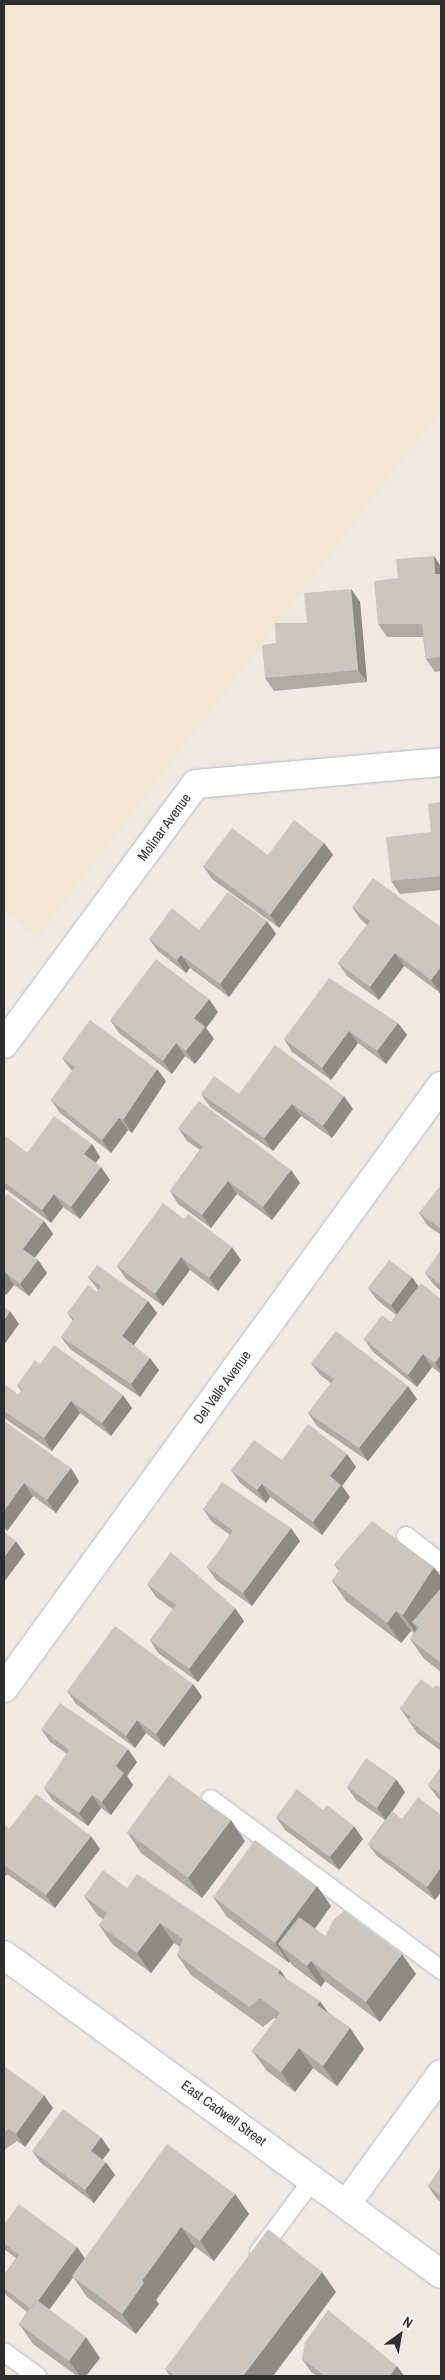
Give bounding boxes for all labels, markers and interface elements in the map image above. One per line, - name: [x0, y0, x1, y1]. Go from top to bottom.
- street label: Molinar Avenue: [134, 790, 194, 864]
- street label: Del Valle Avenue: [190, 1347, 254, 1427]
- street label: East Cadwell Street: [178, 2077, 270, 2149]
- north arrow: [375, 2310, 425, 2360]
- text: N: [400, 2312, 416, 2332]

